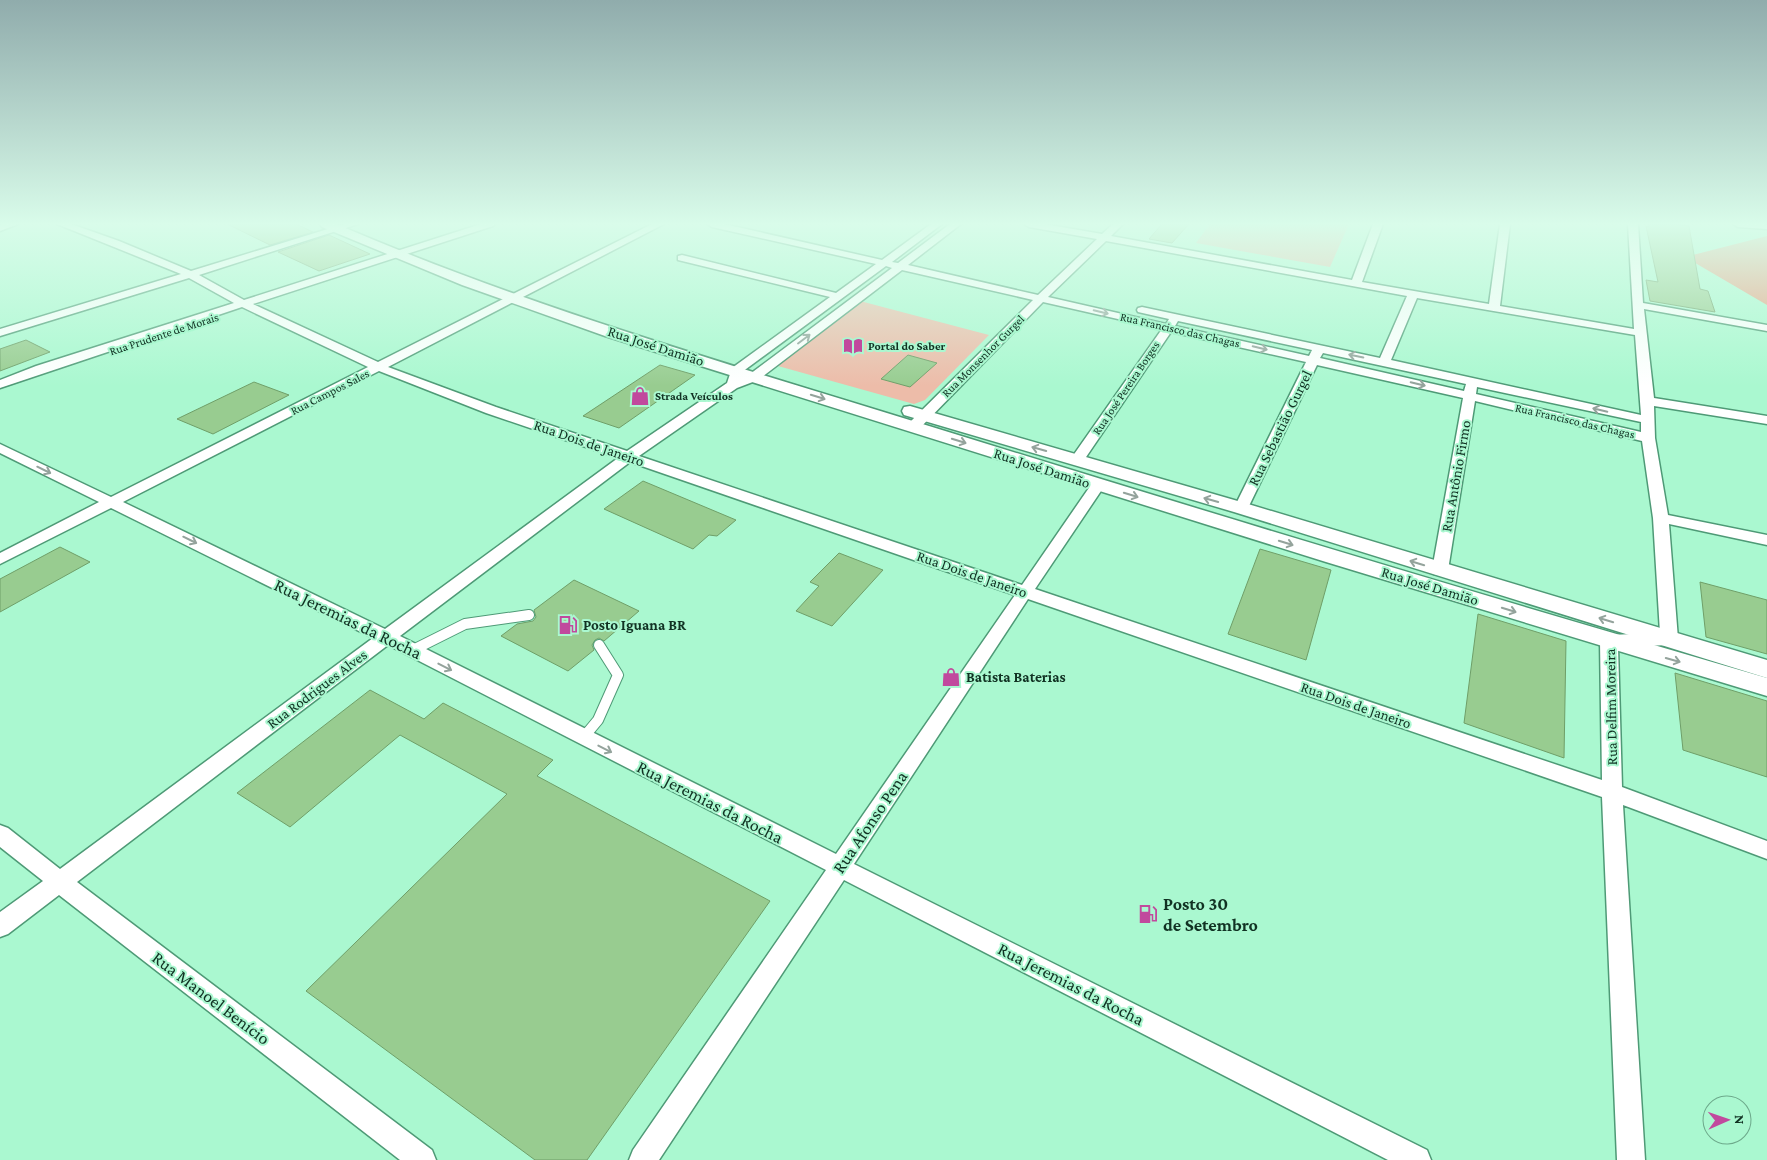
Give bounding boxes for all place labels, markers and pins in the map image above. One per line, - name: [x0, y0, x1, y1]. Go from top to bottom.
- library icon: Portal do Saber: [842, 335, 864, 357]
- place label: Portal do Saber: [868, 339, 945, 353]
- shop icon: Strada Veículos: [629, 385, 651, 407]
- place label: Strada Veículos: [655, 389, 733, 403]
- fuel station icon: Posto Iguana BR: [557, 614, 579, 636]
- place label: Posto Iguana BR: [583, 617, 687, 633]
- shop icon: Batista Baterias: [940, 666, 962, 688]
- place label: Batista Baterias: [966, 669, 1066, 685]
- place label: Posto 30 de Setembro: [1163, 894, 1258, 935]
- fuel station icon: Posto 30 de Setembro: [1137, 903, 1159, 925]

